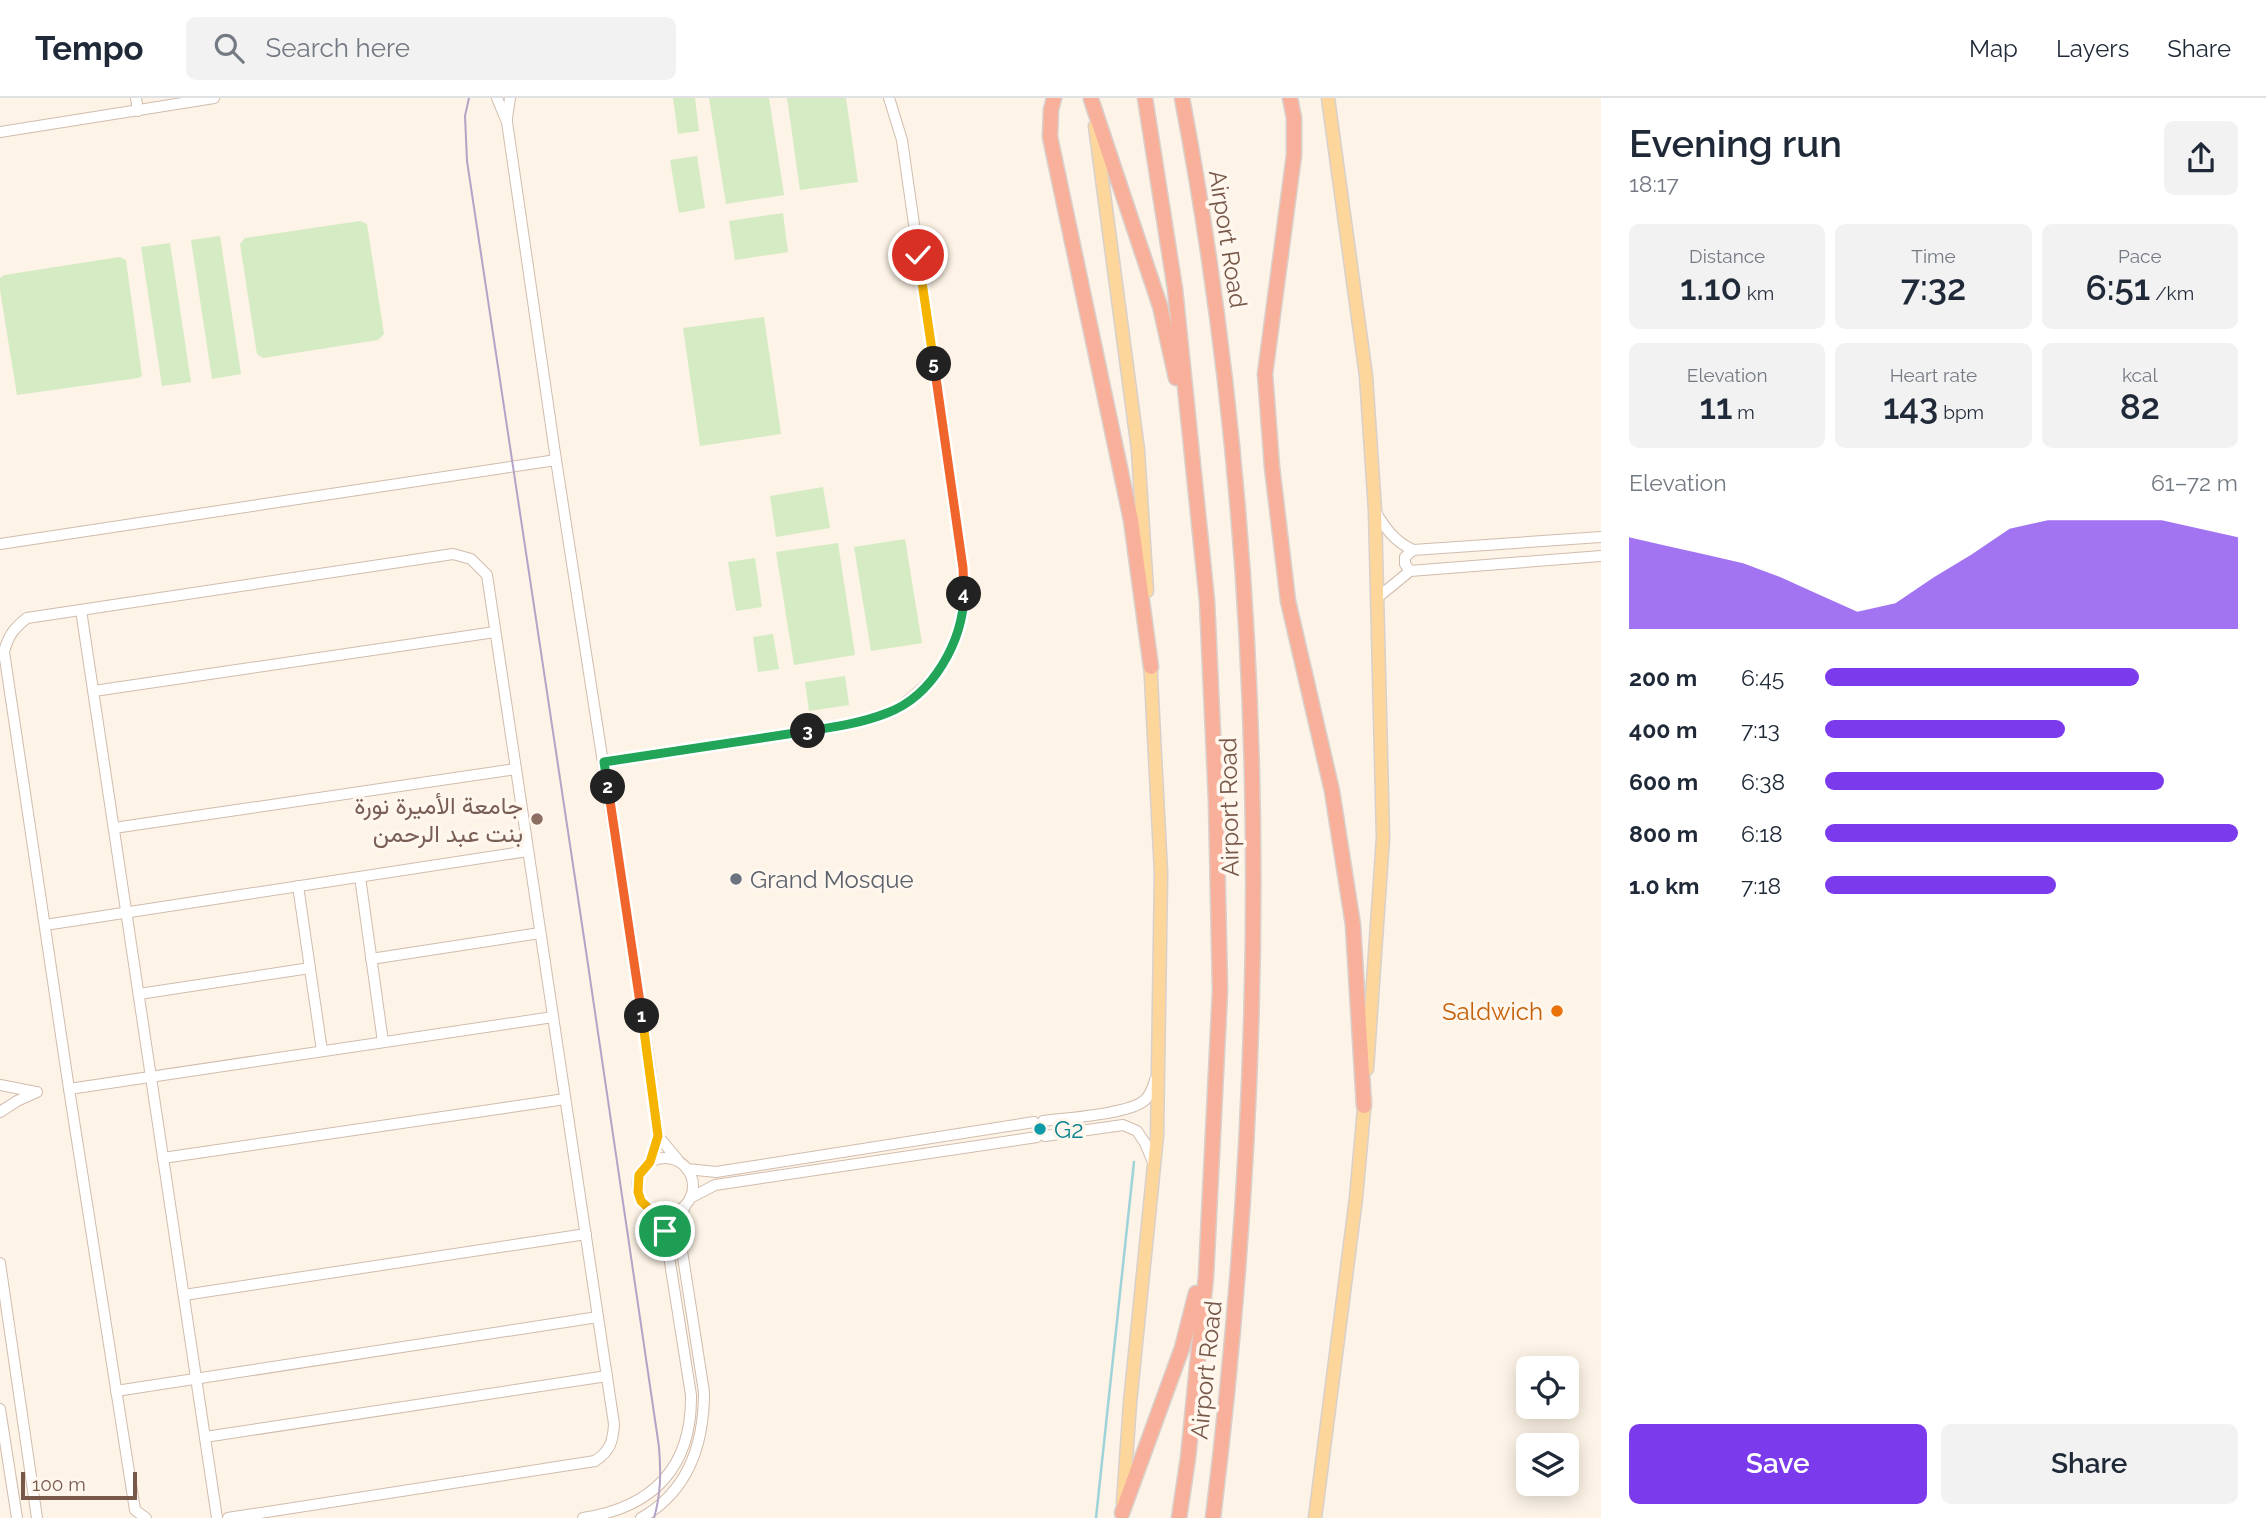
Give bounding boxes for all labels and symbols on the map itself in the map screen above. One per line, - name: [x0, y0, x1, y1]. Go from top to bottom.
- street label: Airport Road: [1203, 168, 1253, 310]
- pin: [888, 225, 948, 285]
- pin: 5: [916, 346, 951, 382]
- pin: 4: [946, 576, 982, 612]
- pin: 3: [790, 714, 826, 748]
- street label: Airport Road: [1213, 737, 1245, 877]
- pin: 2: [590, 770, 626, 804]
- place label: جامعة الأميرة نورة بنت عبد الرحمن: [354, 791, 523, 849]
- marker: جامعة الأميرة نورة بنت عبد الرحمن: [529, 811, 545, 827]
- place label: Grand Mosque: [750, 865, 914, 894]
- marker: Grand Mosque: [728, 871, 744, 887]
- place label: Saldwich: [1442, 997, 1543, 1026]
- pin: 1: [624, 998, 660, 1034]
- marker: Saldwich: [1549, 1003, 1565, 1019]
- place label: G2: [1054, 1115, 1084, 1144]
- marker: G2: [1032, 1121, 1048, 1137]
- pin: [635, 1201, 695, 1261]
- street label: Airport Road: [1184, 1299, 1228, 1441]
- scale bar: [21, 1469, 136, 1501]

